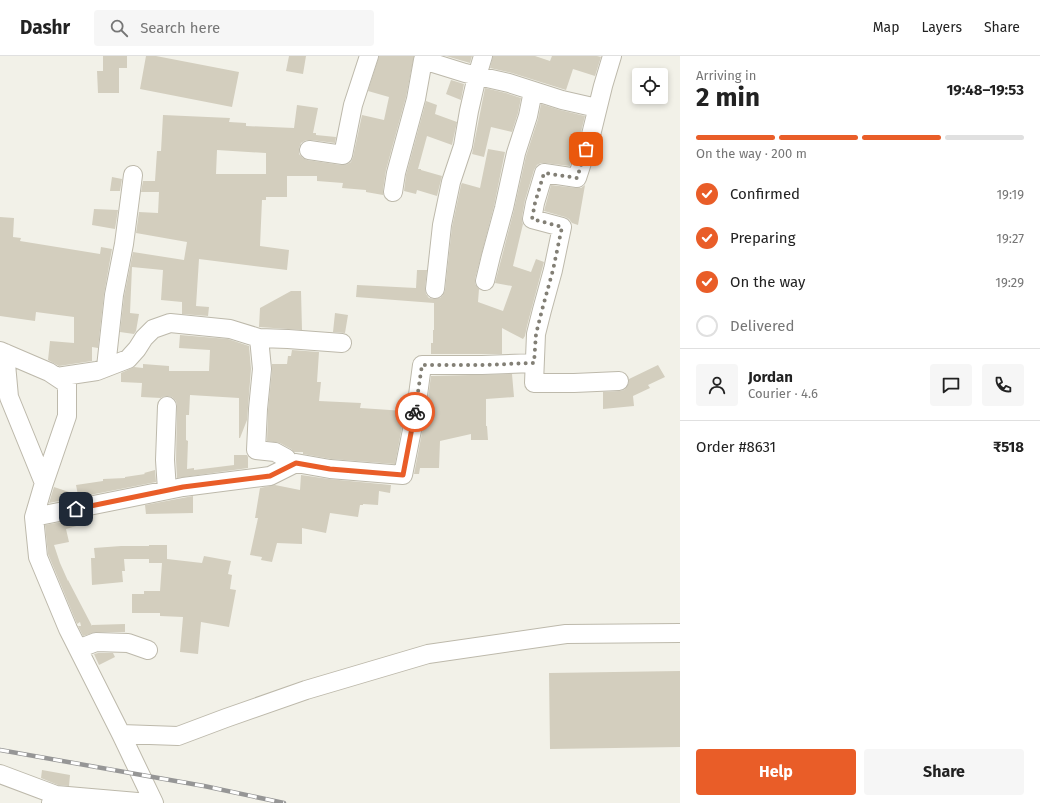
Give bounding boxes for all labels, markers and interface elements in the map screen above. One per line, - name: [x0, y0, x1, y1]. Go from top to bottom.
- search box: [94, 10, 374, 46]
- text: Dashr: [20, 16, 70, 39]
- icon: search: [108, 17, 130, 39]
- text: Search here: [140, 19, 220, 37]
- text: Map: [873, 19, 899, 36]
- text: Layers: [921, 19, 962, 36]
- text: Share: [984, 19, 1020, 36]
- map controls: [632, 68, 668, 104]
- button: locate: [632, 68, 668, 104]
- text: Arriving in: [696, 68, 756, 83]
- text: 19:48–19:53: [946, 81, 1024, 99]
- text: 2 min: [696, 82, 760, 113]
- pin: [569, 132, 603, 166]
- icon: bag: [575, 138, 597, 160]
- text: On the way · 200 m: [696, 146, 807, 161]
- icon: check: [696, 183, 718, 205]
- text: Confirmed: [730, 185, 800, 203]
- text: 19:19: [996, 187, 1024, 202]
- icon: check: [696, 227, 718, 249]
- text: Preparing: [730, 229, 795, 247]
- text: 19:27: [996, 231, 1024, 246]
- icon: check: [696, 271, 718, 293]
- text: On the way: [730, 273, 805, 291]
- text: 19:29: [995, 275, 1024, 290]
- text: Delivered: [730, 317, 794, 335]
- button: person: [696, 364, 738, 406]
- button: chat: [930, 364, 972, 406]
- button: phone: [982, 364, 1024, 406]
- text: Jordan: [748, 368, 793, 386]
- text: Courier · 4.6: [748, 386, 818, 401]
- courier: [395, 392, 435, 432]
- icon: bike: [404, 401, 426, 423]
- text: Order #8631: [696, 438, 776, 456]
- text: ₹518: [993, 438, 1024, 456]
- pin: [59, 492, 93, 526]
- icon: home: [65, 498, 87, 520]
- button: Help: [696, 749, 856, 795]
- button: Share: [864, 749, 1024, 795]

